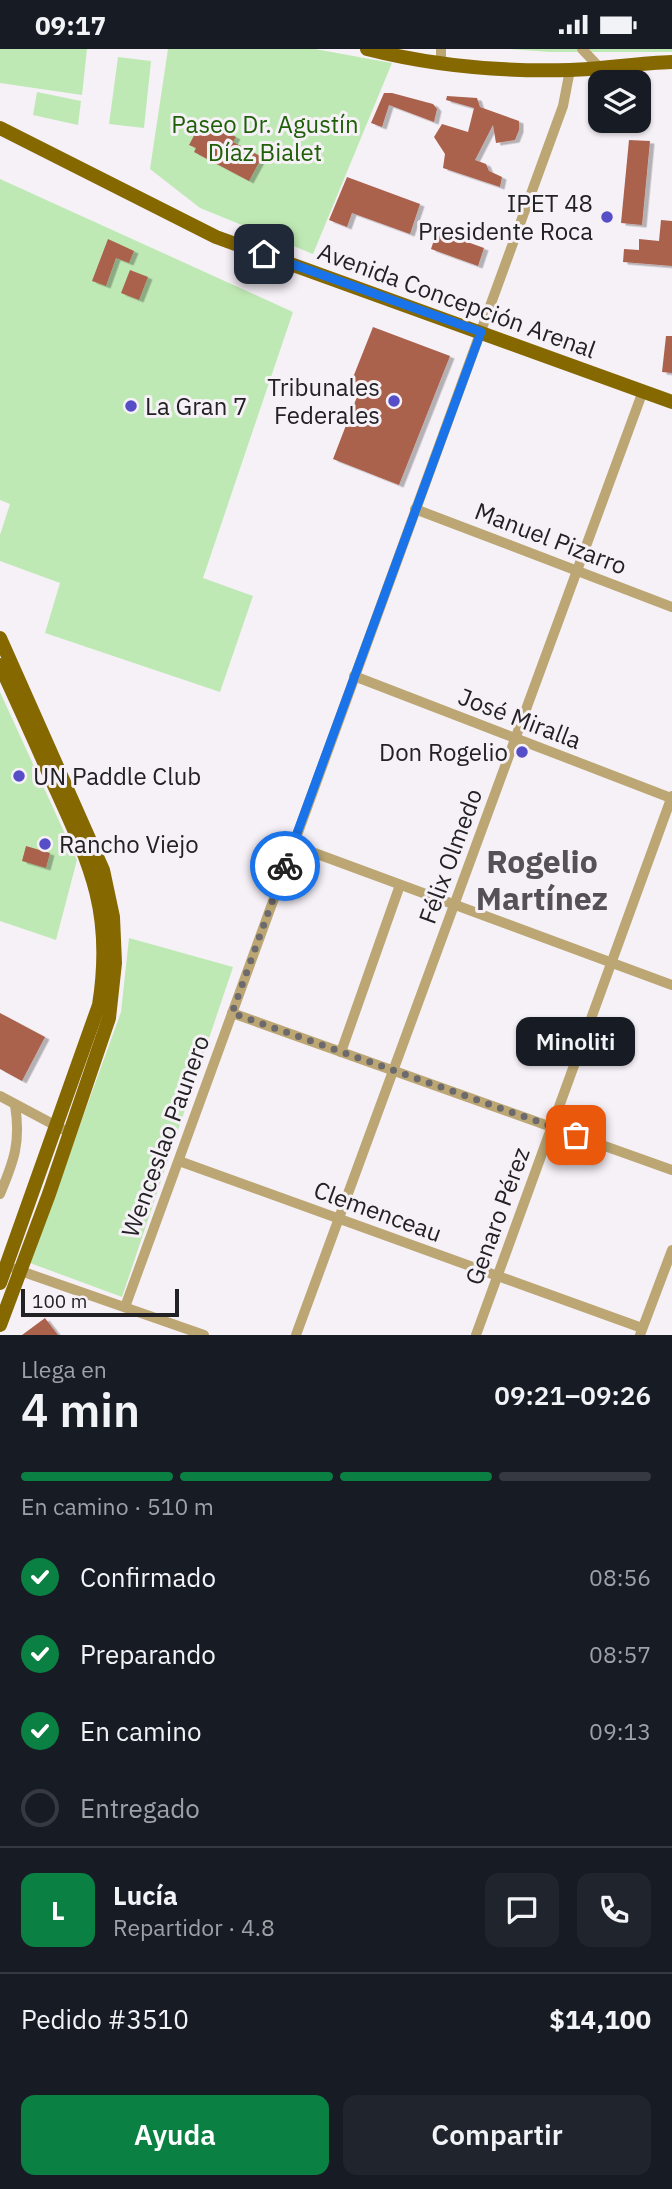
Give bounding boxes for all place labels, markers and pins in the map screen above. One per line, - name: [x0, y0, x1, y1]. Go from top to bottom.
- place label: IPET 48 Presidente Roca: [418, 187, 593, 247]
- marker: IPET 48 Presidente Roca: [599, 209, 615, 225]
- pin: [234, 224, 294, 284]
- place label: Tribunales Federales: [267, 371, 380, 431]
- place label: La Gran 7: [145, 390, 247, 422]
- marker: Tribunales Federales: [386, 393, 402, 409]
- marker: La Gran 7: [123, 398, 139, 414]
- place label: Don Rogelio: [379, 736, 508, 768]
- marker: Don Rogelio: [514, 744, 530, 760]
- place label: UN Paddle Club: [33, 760, 201, 792]
- marker: UN Paddle Club: [11, 768, 27, 784]
- place label: Rancho Viejo: [59, 828, 199, 860]
- marker: Rancho Viejo: [37, 836, 53, 852]
- callout: Minoliti: [516, 1016, 636, 1065]
- pin: [546, 1105, 606, 1165]

